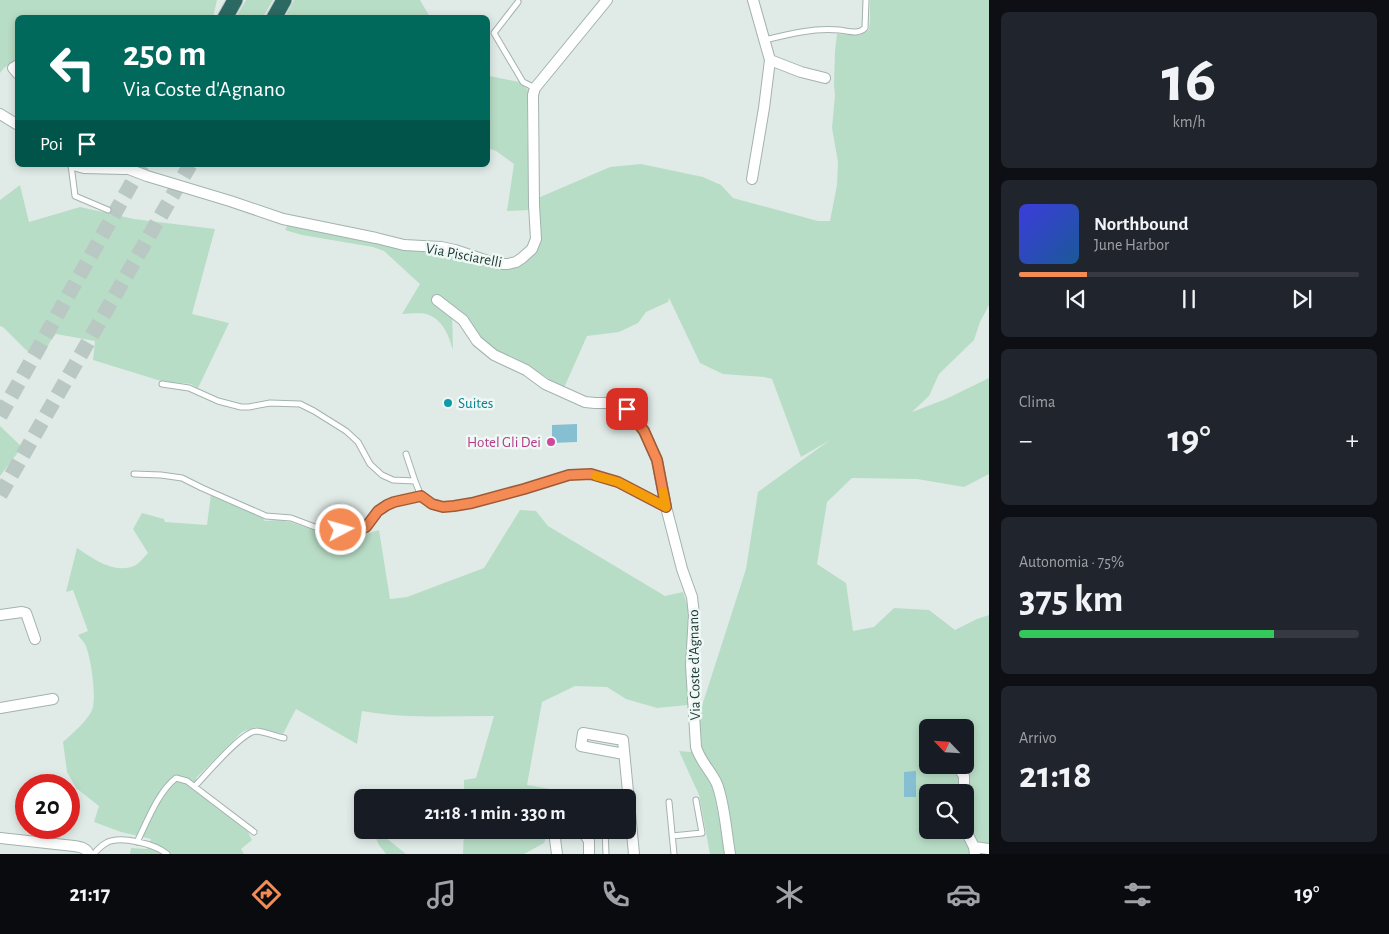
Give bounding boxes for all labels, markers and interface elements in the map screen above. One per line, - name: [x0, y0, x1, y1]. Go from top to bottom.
- icon: left: [40, 35, 105, 100]
- text: 250 m: [123, 37, 206, 72]
- text: 16: [1162, 48, 1216, 113]
- text: Via Coste d'Agnano: [123, 78, 286, 100]
- text: km/h: [1172, 114, 1206, 130]
- icon: arrive: [73, 130, 101, 158]
- text: Poi: [40, 135, 63, 154]
- text: Northbound: [1094, 215, 1189, 234]
- text: June Harbor: [1094, 237, 1169, 253]
- street label: Via Pisciarelli: [424, 241, 503, 270]
- icon: previous: [1062, 285, 1090, 313]
- icon: pause: [1175, 285, 1203, 313]
- icon: next: [1288, 285, 1316, 313]
- pin: [606, 388, 648, 430]
- text: Clima: [1019, 394, 1055, 410]
- icon: arrive: [613, 395, 641, 423]
- place label: Suites: [458, 396, 493, 411]
- marker: Suites: [442, 397, 454, 409]
- text: 19°: [1167, 421, 1211, 459]
- text: −: [1019, 427, 1032, 455]
- text: +: [1346, 427, 1359, 455]
- place label: Hotel Gli Dei: [467, 435, 541, 450]
- marker: Hotel Gli Dei: [545, 436, 557, 448]
- position arrow: [314, 503, 366, 555]
- text: Autonomia · 75%: [1019, 554, 1124, 570]
- text: 375 km: [1019, 581, 1123, 619]
- street label: Via Coste d'Agnano: [686, 609, 703, 721]
- north arrow: [919, 719, 974, 774]
- map controls: [919, 719, 974, 839]
- text: Arrivo: [1019, 730, 1057, 746]
- text: 21:18: [1019, 757, 1092, 795]
- speed limit sign: 20: [15, 774, 80, 839]
- button: search: [919, 784, 974, 839]
- text: 21:18 · 1 min · 330 m: [424, 804, 566, 823]
- icon: directions: [249, 877, 284, 912]
- icon: music: [424, 877, 459, 912]
- icon: phone: [598, 877, 633, 912]
- icon: climate: [772, 877, 807, 912]
- icon: car: [946, 877, 981, 912]
- icon: filters: [1120, 877, 1155, 912]
- text: 21:17: [70, 883, 110, 905]
- text: 19°: [1294, 883, 1319, 905]

